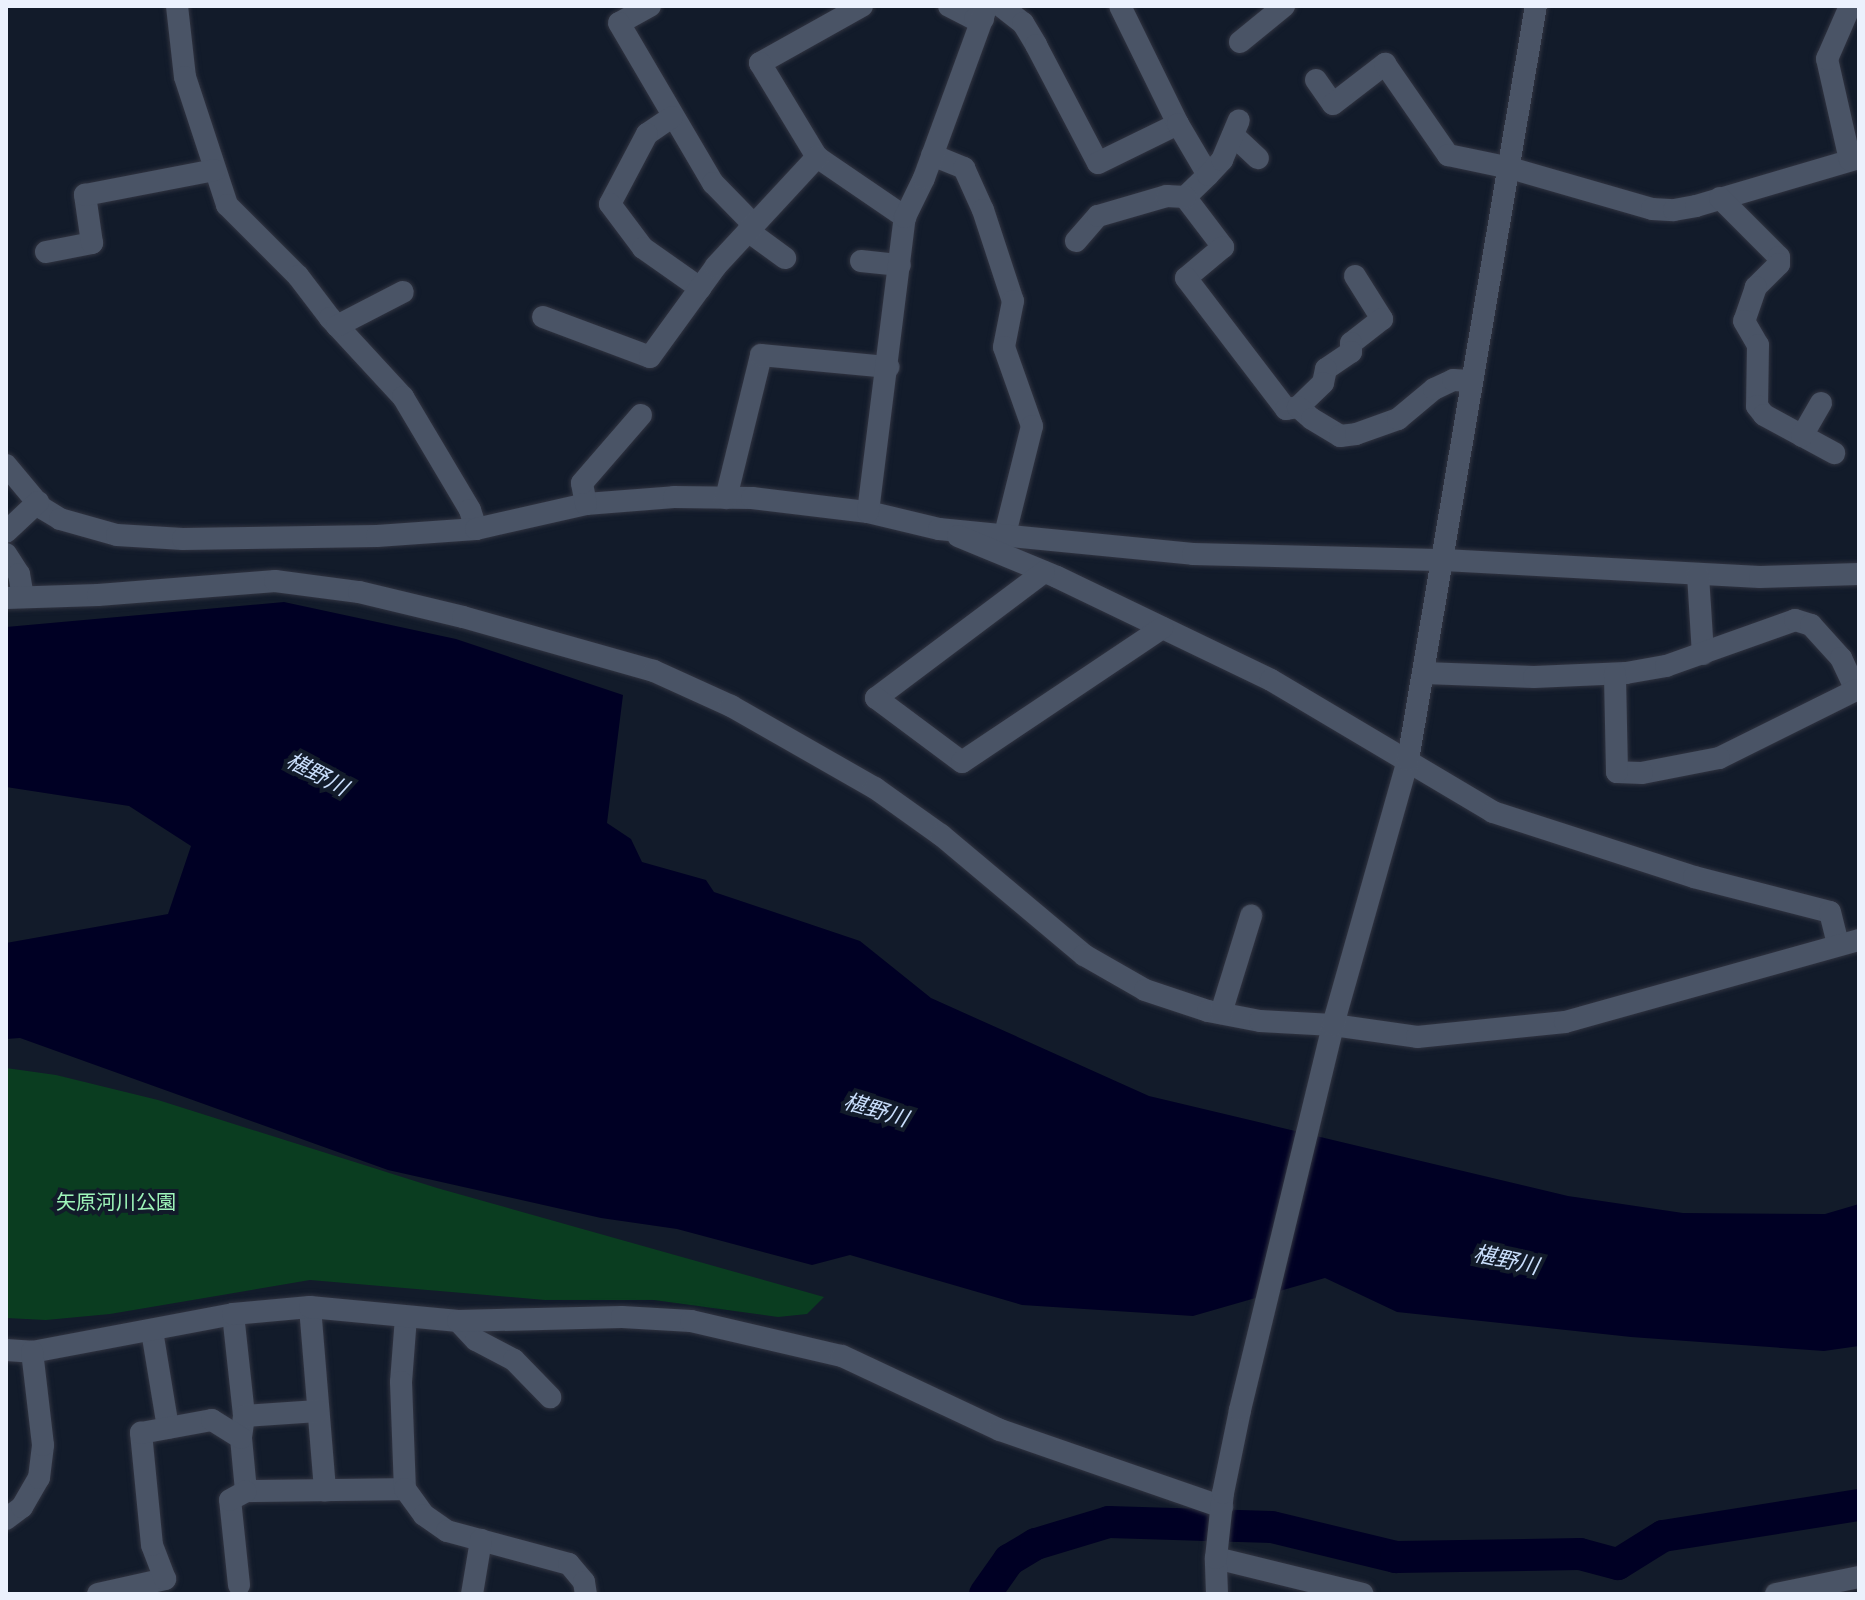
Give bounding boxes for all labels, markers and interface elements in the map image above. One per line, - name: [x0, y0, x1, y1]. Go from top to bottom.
- water label: 椹野川: [282, 747, 352, 801]
- water label: 椹野川: [841, 1088, 911, 1132]
- park label: 矢原河川公園: [56, 1190, 176, 1214]
- water label: 椹野川: [1471, 1240, 1541, 1280]

